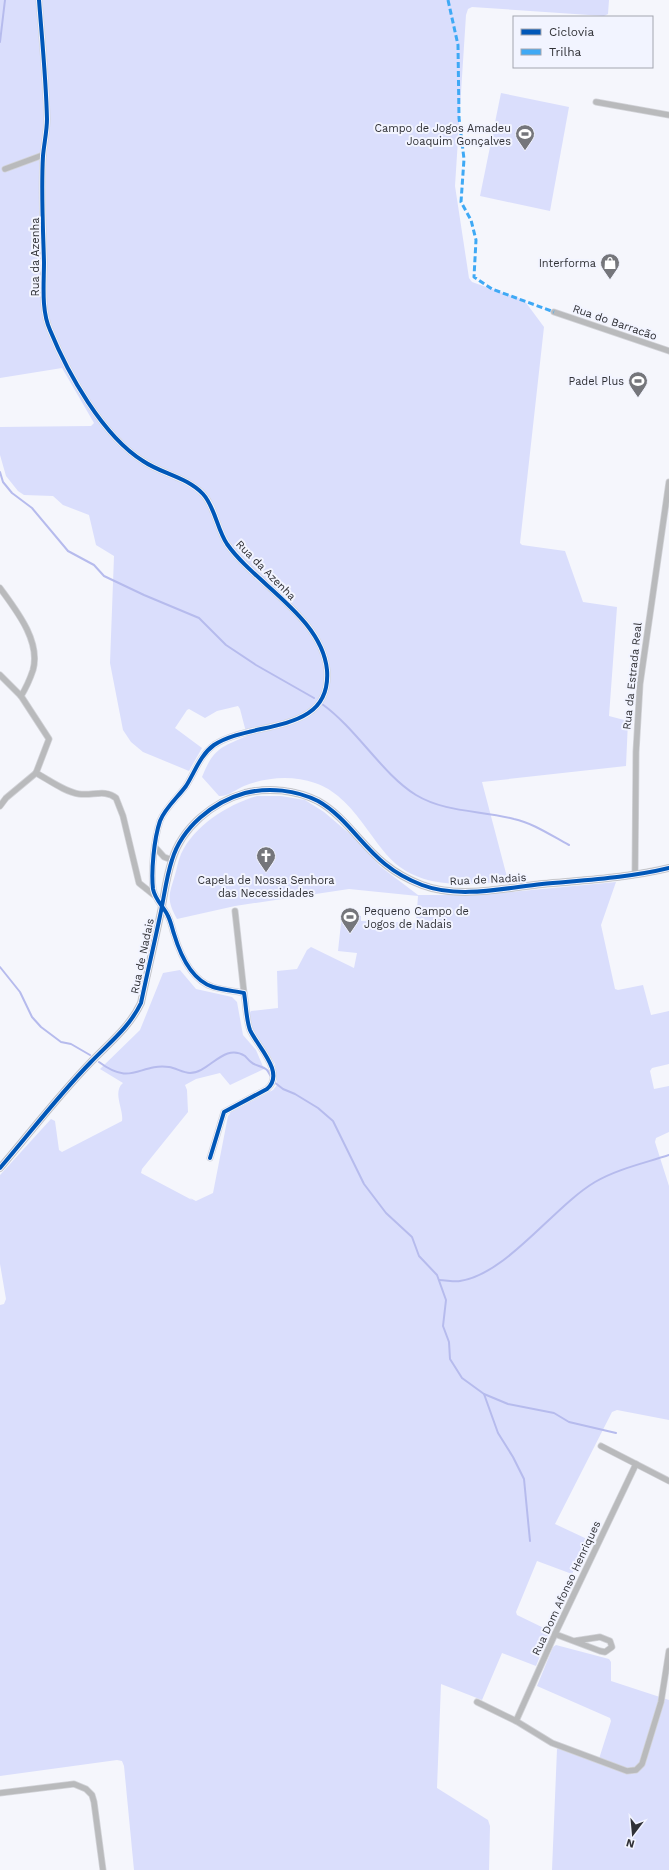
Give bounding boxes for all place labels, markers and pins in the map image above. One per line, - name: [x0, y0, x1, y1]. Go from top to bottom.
- place label: Campo de Jogos Amadeu Joaquim Gonçalves: [374, 122, 511, 148]
- sports icon: Campo de Jogos Amadeu Joaquim Gonçalves: [514, 123, 536, 151]
- shop icon: Interforma: [599, 252, 621, 280]
- place label: Interforma: [539, 257, 596, 270]
- sports icon: Padel Plus: [627, 370, 649, 398]
- place label: Padel Plus: [568, 375, 624, 388]
- church icon: Capela de Nossa Senhora das Necessidades: [255, 845, 277, 873]
- place label: Capela de Nossa Senhora das Necessidades: [197, 874, 335, 900]
- place label: Pequeno Campo de Jogos de Nadais: [364, 905, 469, 931]
- sports icon: Pequeno Campo de Jogos de Nadais: [339, 906, 361, 934]

